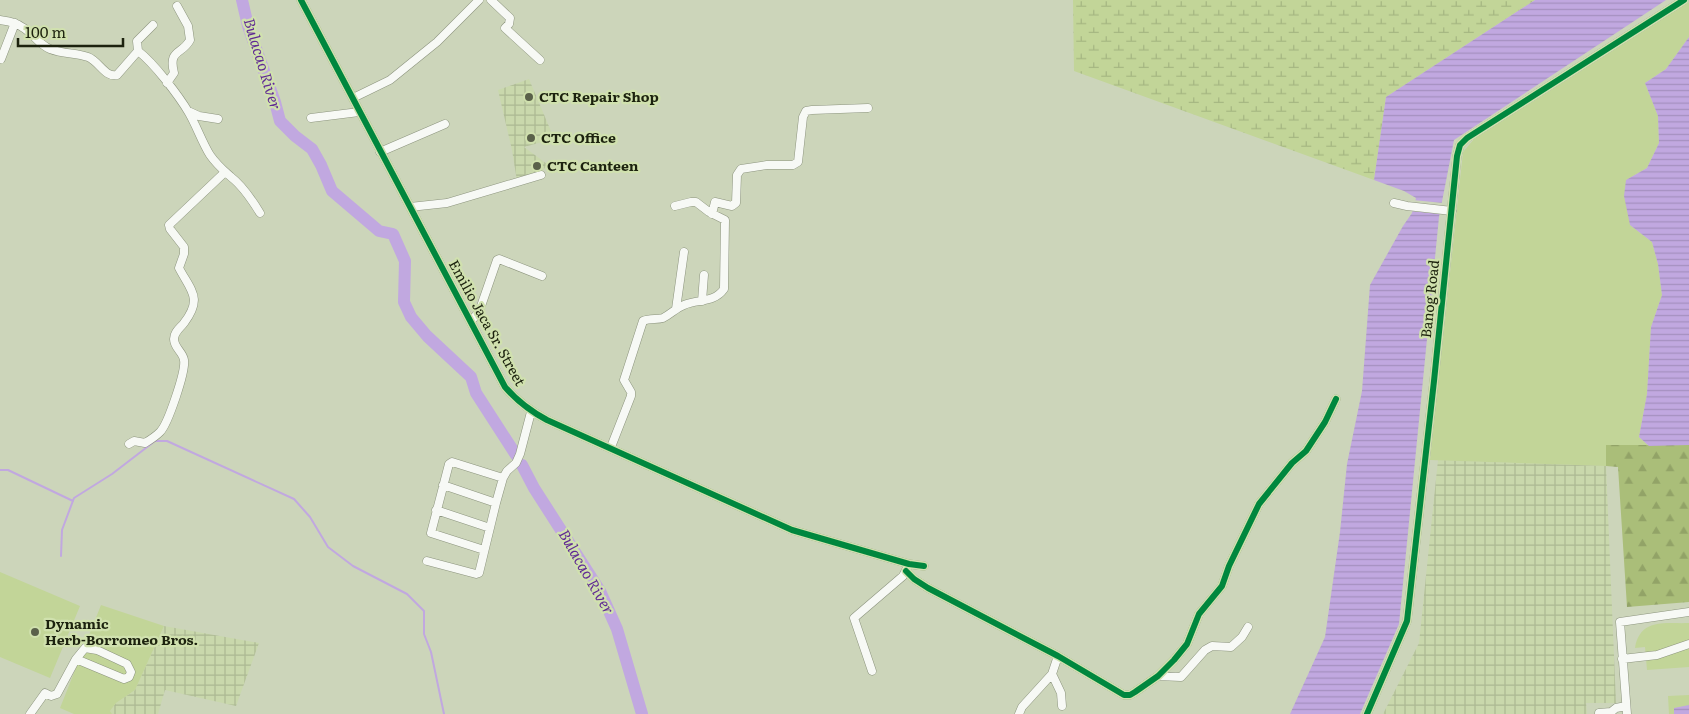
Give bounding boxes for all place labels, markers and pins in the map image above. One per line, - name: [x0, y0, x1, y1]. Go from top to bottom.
- place label: CTC Repair Shop: [539, 86, 659, 106]
- marker: CTC Repair Shop: [523, 91, 535, 103]
- place label: CTC Office: [541, 127, 616, 147]
- marker: CTC Office: [525, 132, 537, 144]
- place label: CTC Canteen: [547, 155, 639, 175]
- marker: CTC Canteen: [531, 160, 543, 172]
- place label: Dynamic Herb-Borromeo Bros.: [45, 613, 198, 649]
- marker: Dynamic Herb-Borromeo Bros.: [29, 626, 41, 638]

